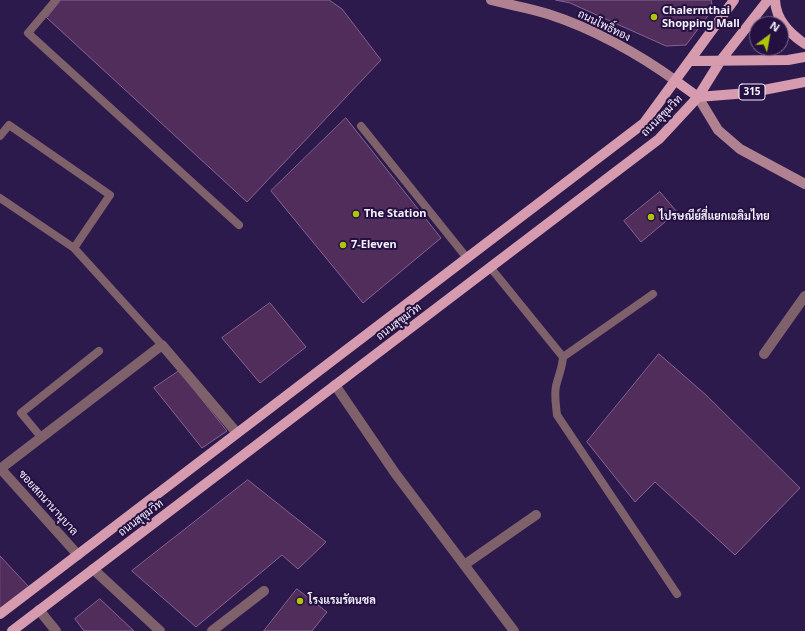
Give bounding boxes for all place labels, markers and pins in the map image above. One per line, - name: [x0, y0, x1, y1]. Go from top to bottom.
- place label: Chalermthai Shopping Mall: [662, 4, 740, 30]
- marker: Chalermthai Shopping Mall: [649, 12, 659, 22]
- place label: The Station: [364, 207, 426, 221]
- marker: The Station: [351, 209, 361, 219]
- place label: ไปรษณีย์สี่แยกเฉลิมไทย: [659, 210, 770, 224]
- marker: ไปรษณีย์สี่แยกเฉลิมไทย: [646, 212, 656, 222]
- place label: 7-Eleven: [351, 238, 397, 252]
- marker: 7-Eleven: [338, 240, 348, 250]
- place label: โรงแรมรัตนชล: [308, 594, 376, 608]
- marker: โรงแรมรัตนชล: [295, 596, 305, 606]

